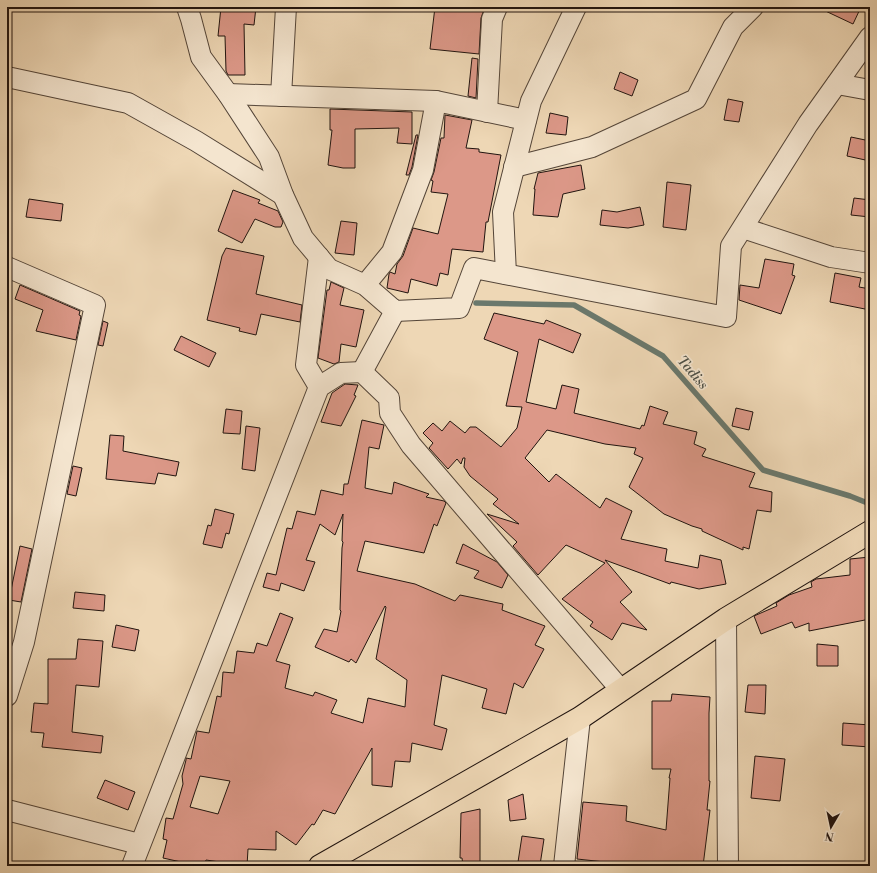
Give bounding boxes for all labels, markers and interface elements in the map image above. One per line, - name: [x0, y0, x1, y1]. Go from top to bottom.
- water label: Tadiss: [673, 352, 712, 393]
- north arrow: [811, 807, 851, 847]
- text: N: [824, 828, 835, 843]

